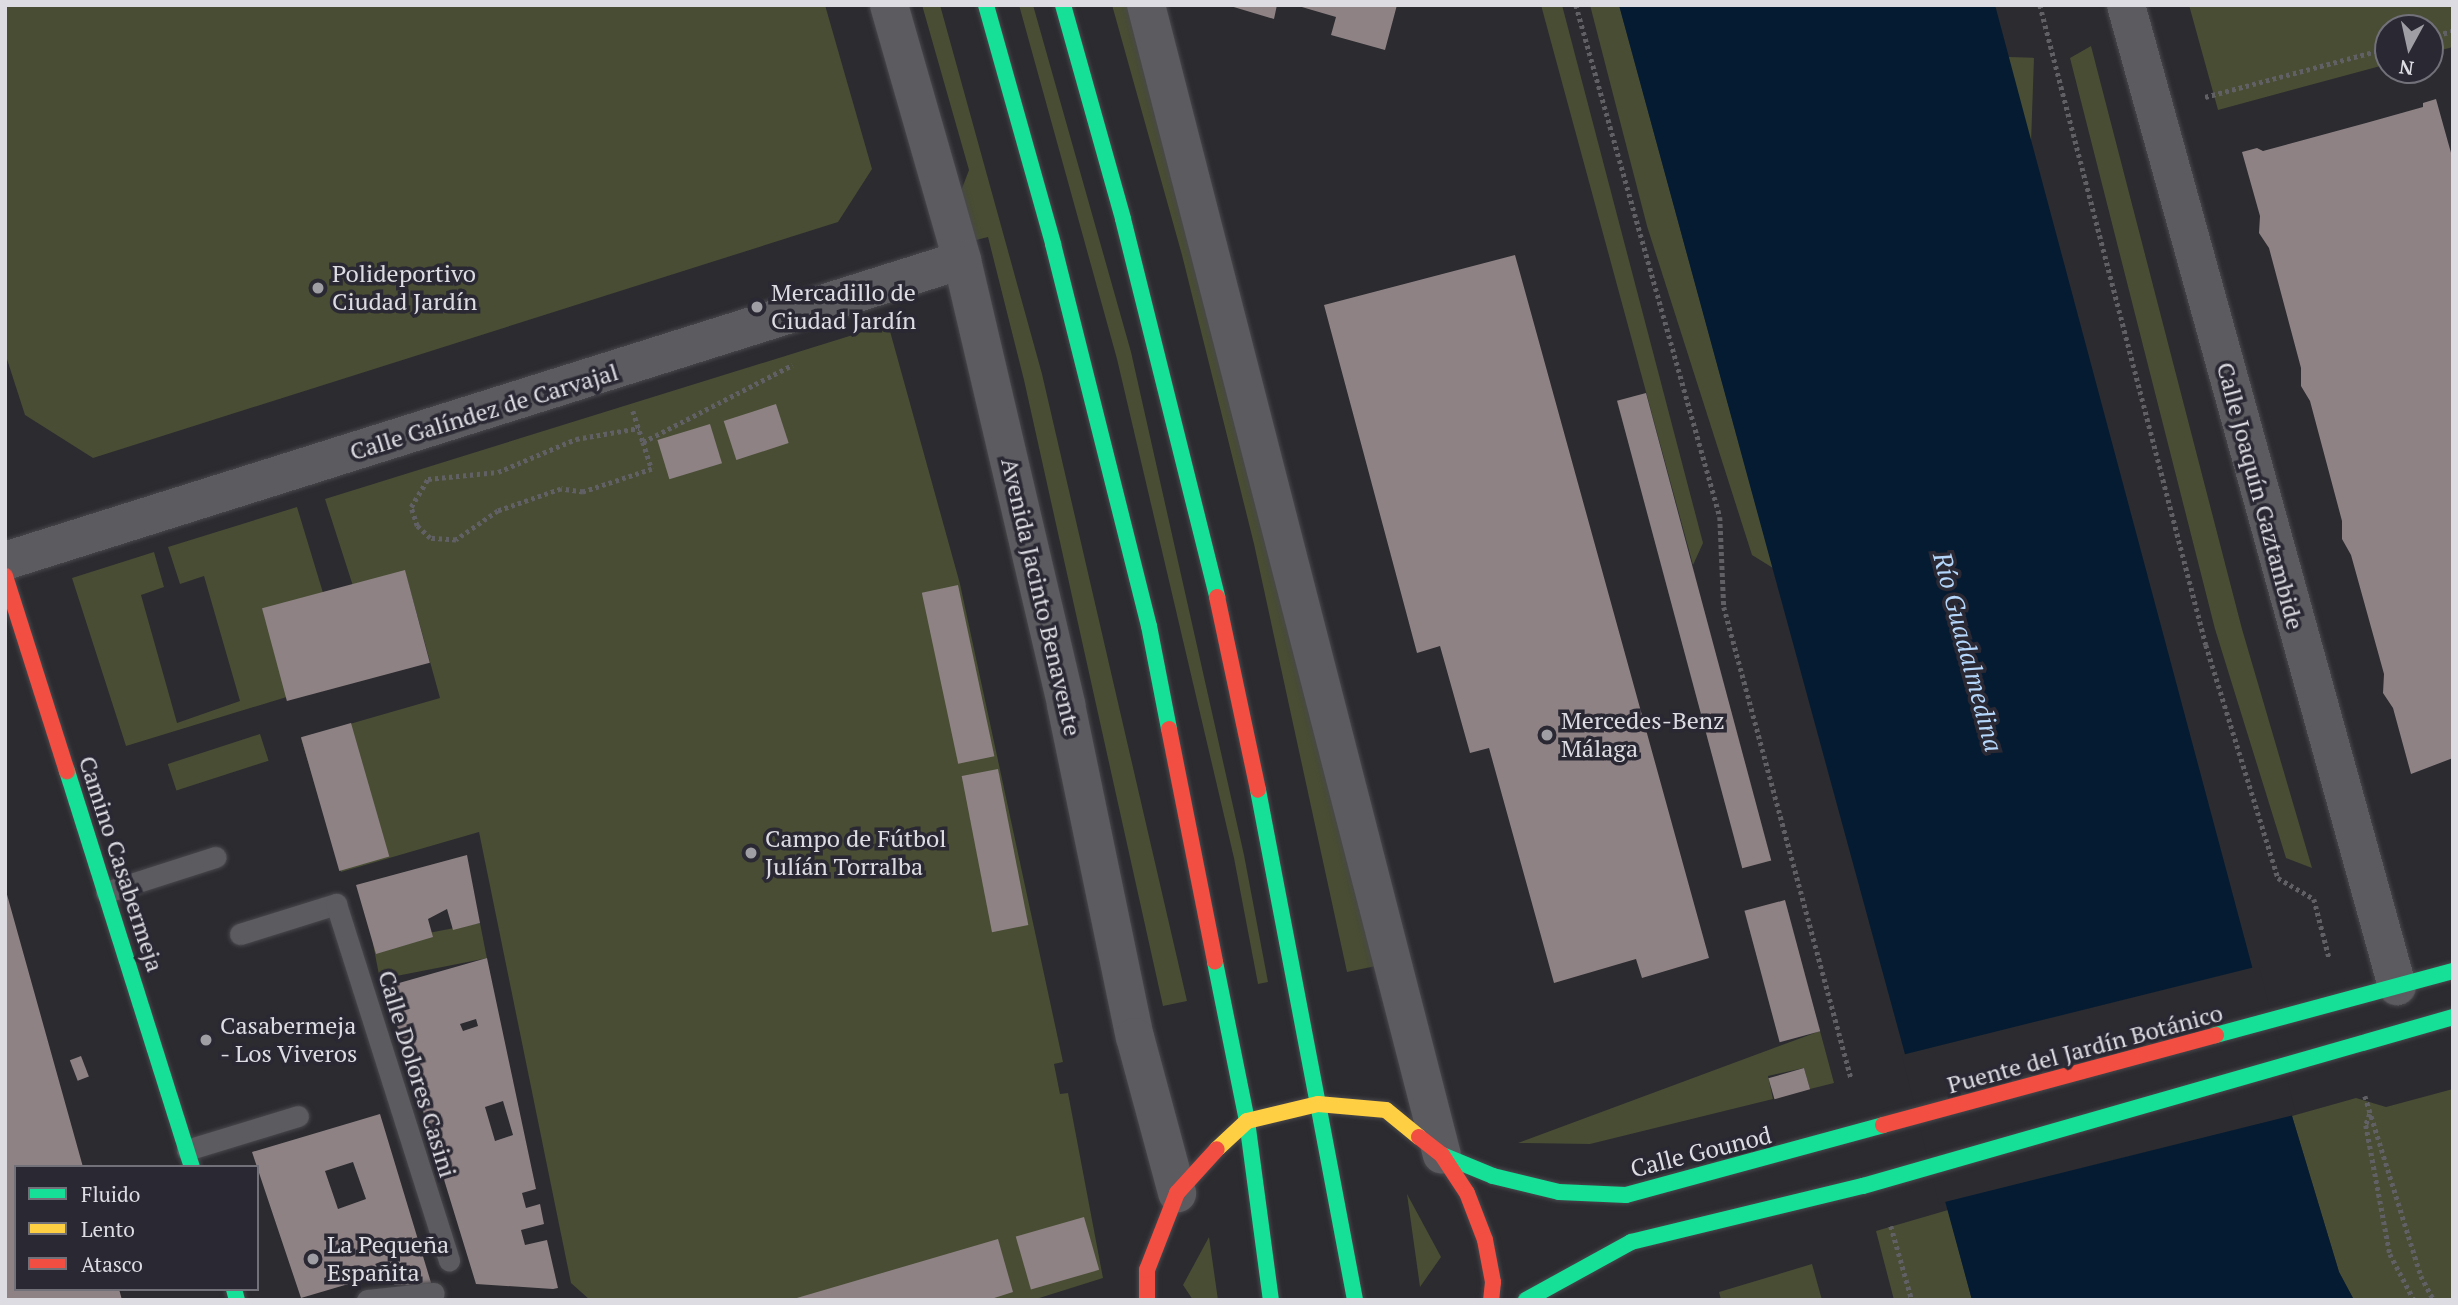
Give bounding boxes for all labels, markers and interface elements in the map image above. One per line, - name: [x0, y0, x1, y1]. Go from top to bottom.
- north arrow: [2374, 14, 2444, 84]
- text: N: [2397, 55, 2415, 82]
- place label: Polideportivo Ciudad Jardín: [332, 260, 477, 316]
- place label: Mercadillo de Ciudad Jardín: [771, 279, 916, 335]
- marker: Polideportivo Ciudad Jardín: [310, 280, 326, 296]
- marker: Mercadillo de Ciudad Jardín: [749, 299, 765, 315]
- street label: Calle Galíndez de Carvajal: [346, 357, 622, 467]
- street label: Calle Joaquín Gaztambide: [2210, 359, 2310, 633]
- street label: Avenida Jacinto Benavente: [995, 455, 1087, 739]
- water label: Río Guadalmedina: [1926, 549, 2010, 755]
- place label: Mercedes-Benz Málaga: [1561, 707, 1725, 763]
- marker: Mercedes-Benz Málaga: [1539, 727, 1555, 743]
- street label: Camino Casabermeja: [73, 752, 169, 976]
- place label: Campo de Fútbol Julíán Torralba: [765, 825, 947, 881]
- marker: Campo de Fútbol Julíán Torralba: [743, 845, 759, 861]
- street label: Calle Dolores Casini: [372, 967, 462, 1181]
- street label: Puente del Jardín Botánico: [1944, 998, 2226, 1100]
- place label: Casabermeja - Los Viveros: [220, 1012, 359, 1068]
- marker: Casabermeja - Los Viveros: [198, 1032, 214, 1048]
- street label: Calle Gounod: [1627, 1121, 1775, 1183]
- legend: [14, 1165, 259, 1291]
- text: Fluido: [81, 1180, 140, 1208]
- text: Lento: [81, 1215, 135, 1243]
- place label: La Pequeña Españita: [327, 1231, 449, 1287]
- text: Atasco: [81, 1250, 143, 1278]
- marker: La Pequeña Españita: [305, 1251, 321, 1267]

